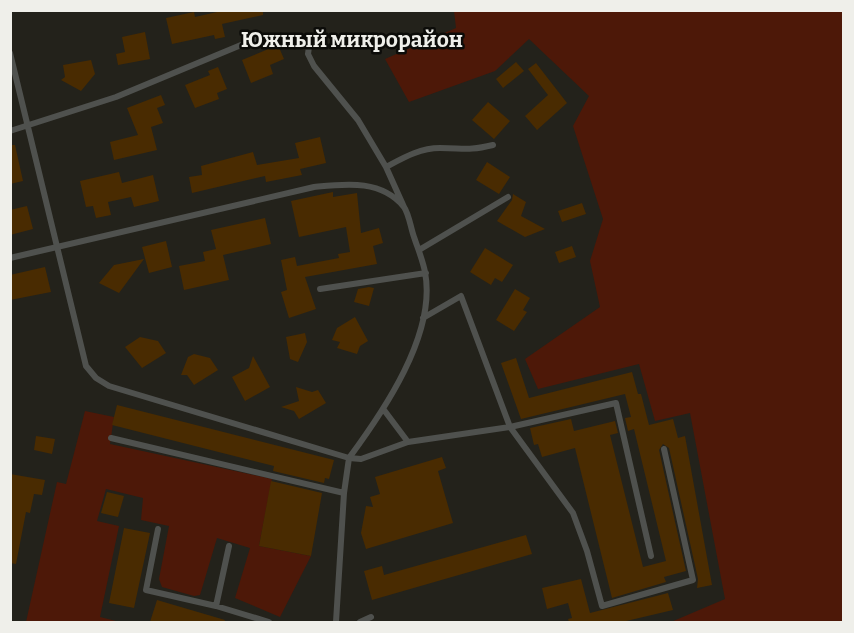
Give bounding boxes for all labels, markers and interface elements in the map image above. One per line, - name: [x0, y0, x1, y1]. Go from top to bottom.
- district label: Южный микрорайон: [241, 27, 463, 53]

